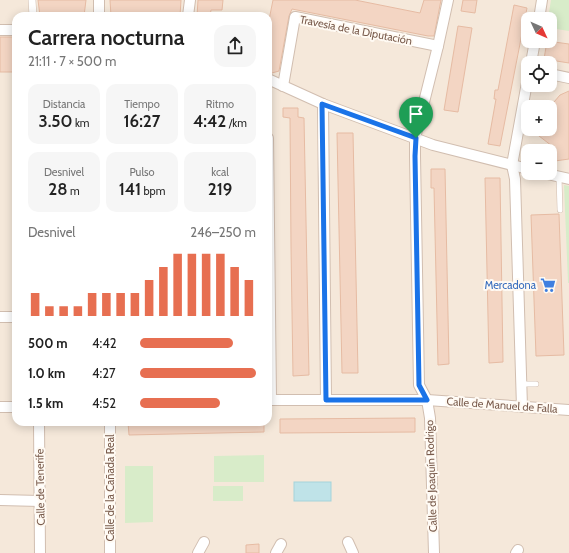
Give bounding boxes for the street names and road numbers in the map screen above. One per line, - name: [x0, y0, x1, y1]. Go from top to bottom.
- street label: Travesía de la Diputación: [299, 12, 413, 48]
- street label: Calle de Manuel de Falla: [446, 394, 559, 416]
- street label: Calle de Joaquín Rodrigo: [422, 420, 440, 532]
- street label: Calle de la Cañada Real: [103, 434, 117, 542]
- street label: Calle de Tenerife: [32, 448, 48, 526]

